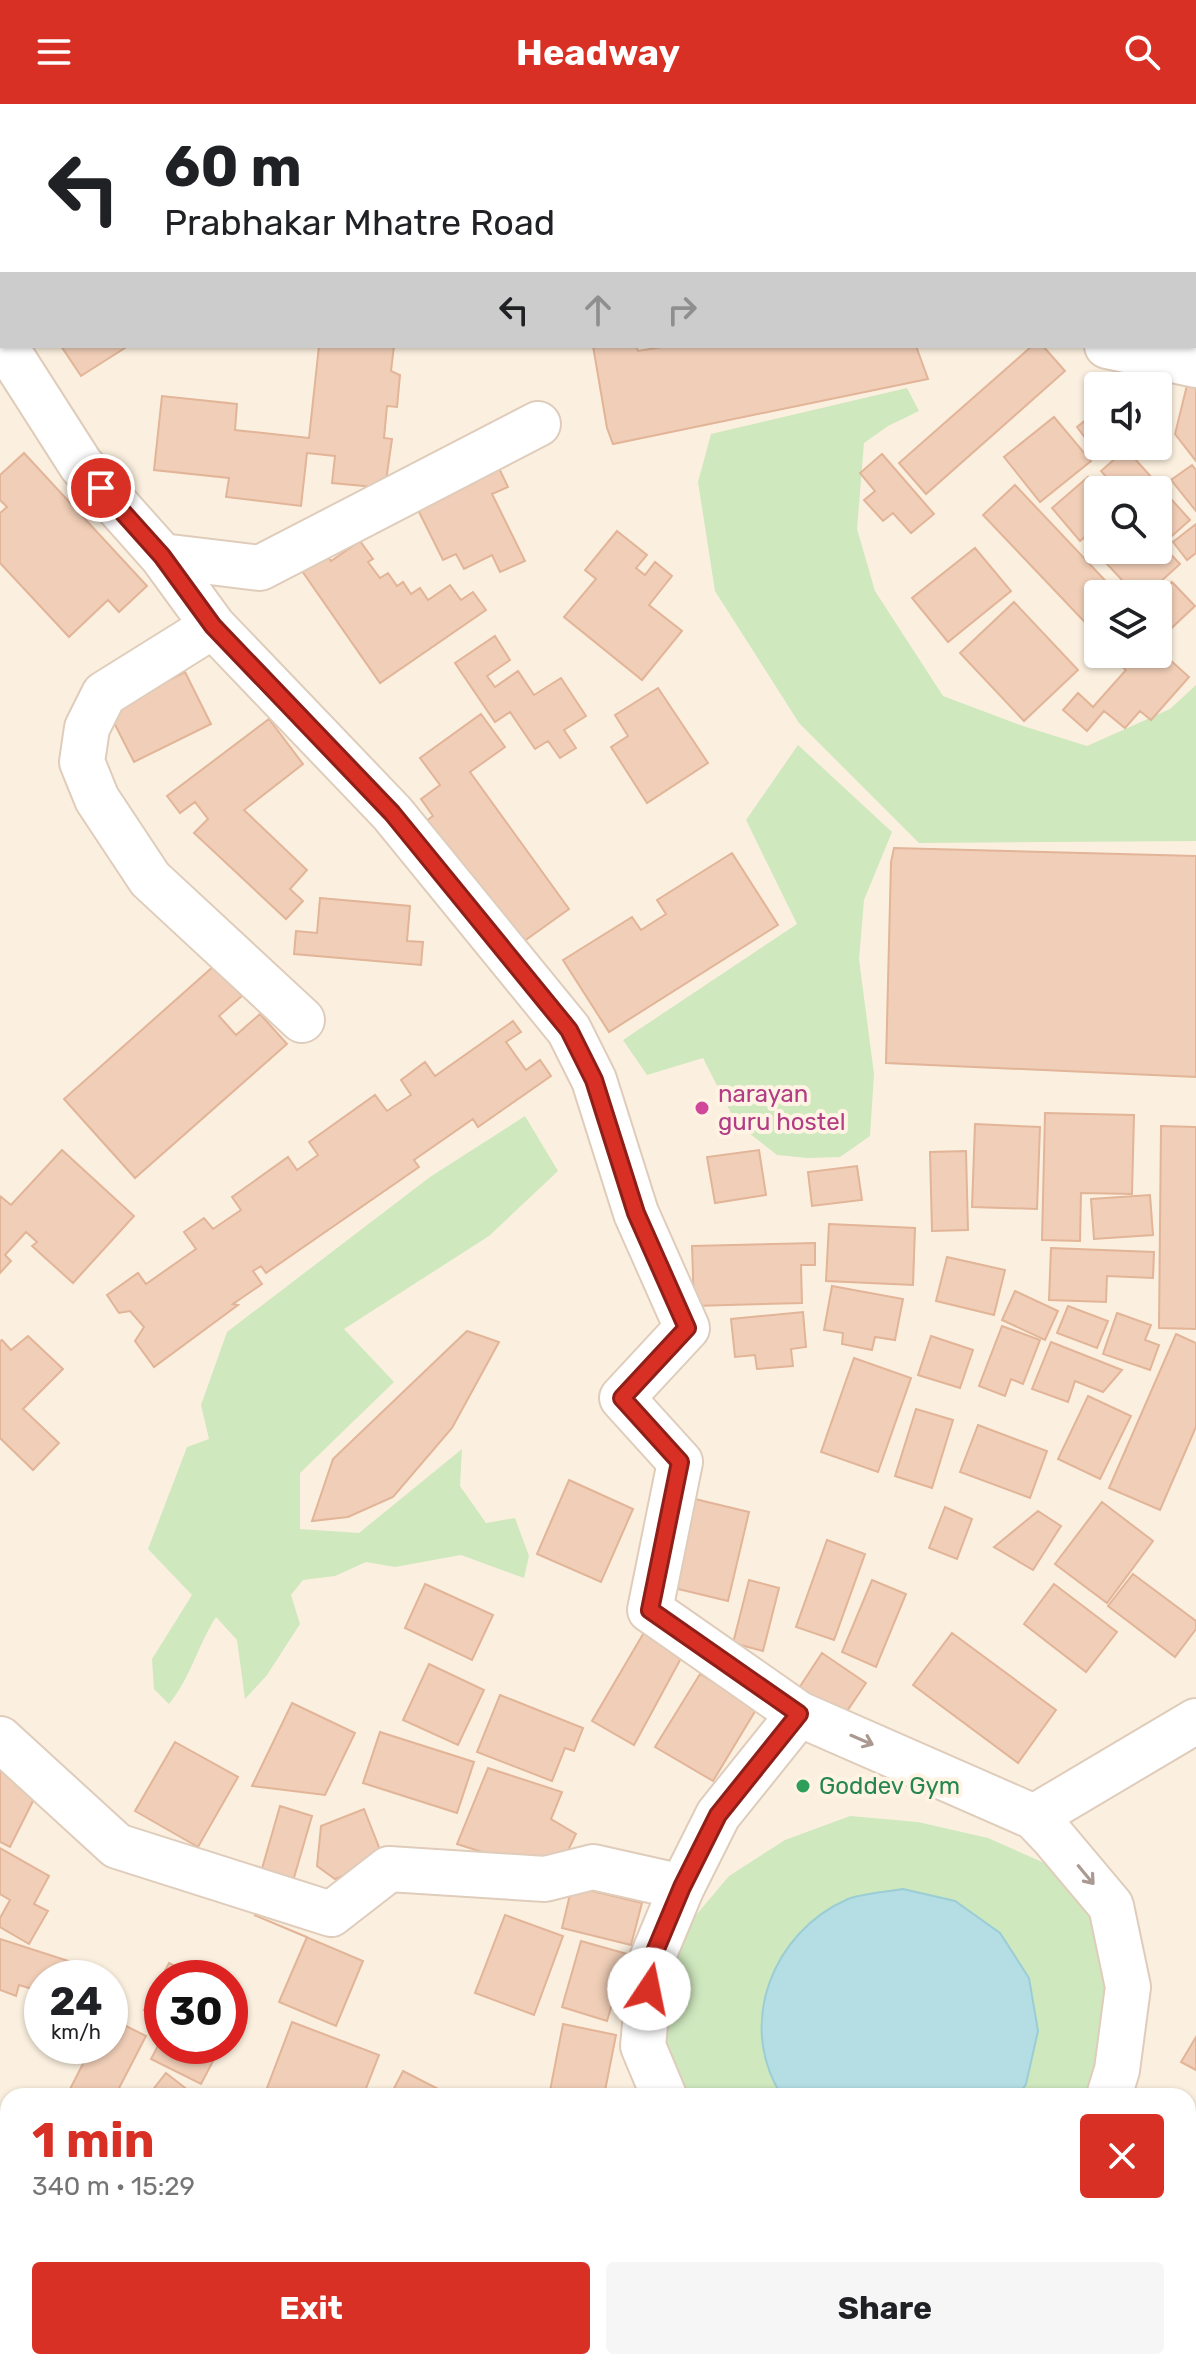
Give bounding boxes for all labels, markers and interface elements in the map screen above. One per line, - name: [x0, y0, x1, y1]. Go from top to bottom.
- icon: menu: [32, 30, 76, 74]
- icon: search: [1120, 30, 1164, 74]
- text: Headway: [516, 31, 680, 74]
- text: 60 m: [164, 134, 302, 200]
- icon: left: [32, 136, 136, 240]
- text: Prabhakar Mhatre Road: [164, 201, 555, 244]
- icon: left: [492, 288, 536, 332]
- icon: ahead: [576, 288, 620, 332]
- icon: right: [660, 288, 704, 332]
- map controls: [1084, 372, 1172, 668]
- button: sound: [1084, 372, 1172, 460]
- pin: [67, 454, 135, 522]
- icon: arrive: [79, 466, 123, 510]
- button: search: [1084, 476, 1172, 564]
- button: layers: [1084, 580, 1172, 668]
- place label: narayan guru hostel: [718, 1080, 846, 1136]
- marker: narayan guru hostel: [693, 1099, 711, 1117]
- one-way arrow: [849, 1734, 874, 1749]
- place label: Goddev Gym: [819, 1772, 960, 1800]
- marker: Goddev Gym: [794, 1777, 812, 1795]
- one-way arrow: [1077, 1865, 1095, 1885]
- position arrow: [607, 1947, 691, 2031]
- speed limit sign: 30: [144, 1960, 248, 2064]
- text: 24: [49, 1978, 103, 2025]
- text: km/h: [51, 2020, 101, 2044]
- text: 1 min: [32, 2112, 155, 2169]
- button: close: [1080, 2114, 1164, 2198]
- text: 340 m · 15:29: [32, 2171, 195, 2202]
- button: Exit: [32, 2262, 590, 2354]
- button: Share: [606, 2262, 1164, 2354]

